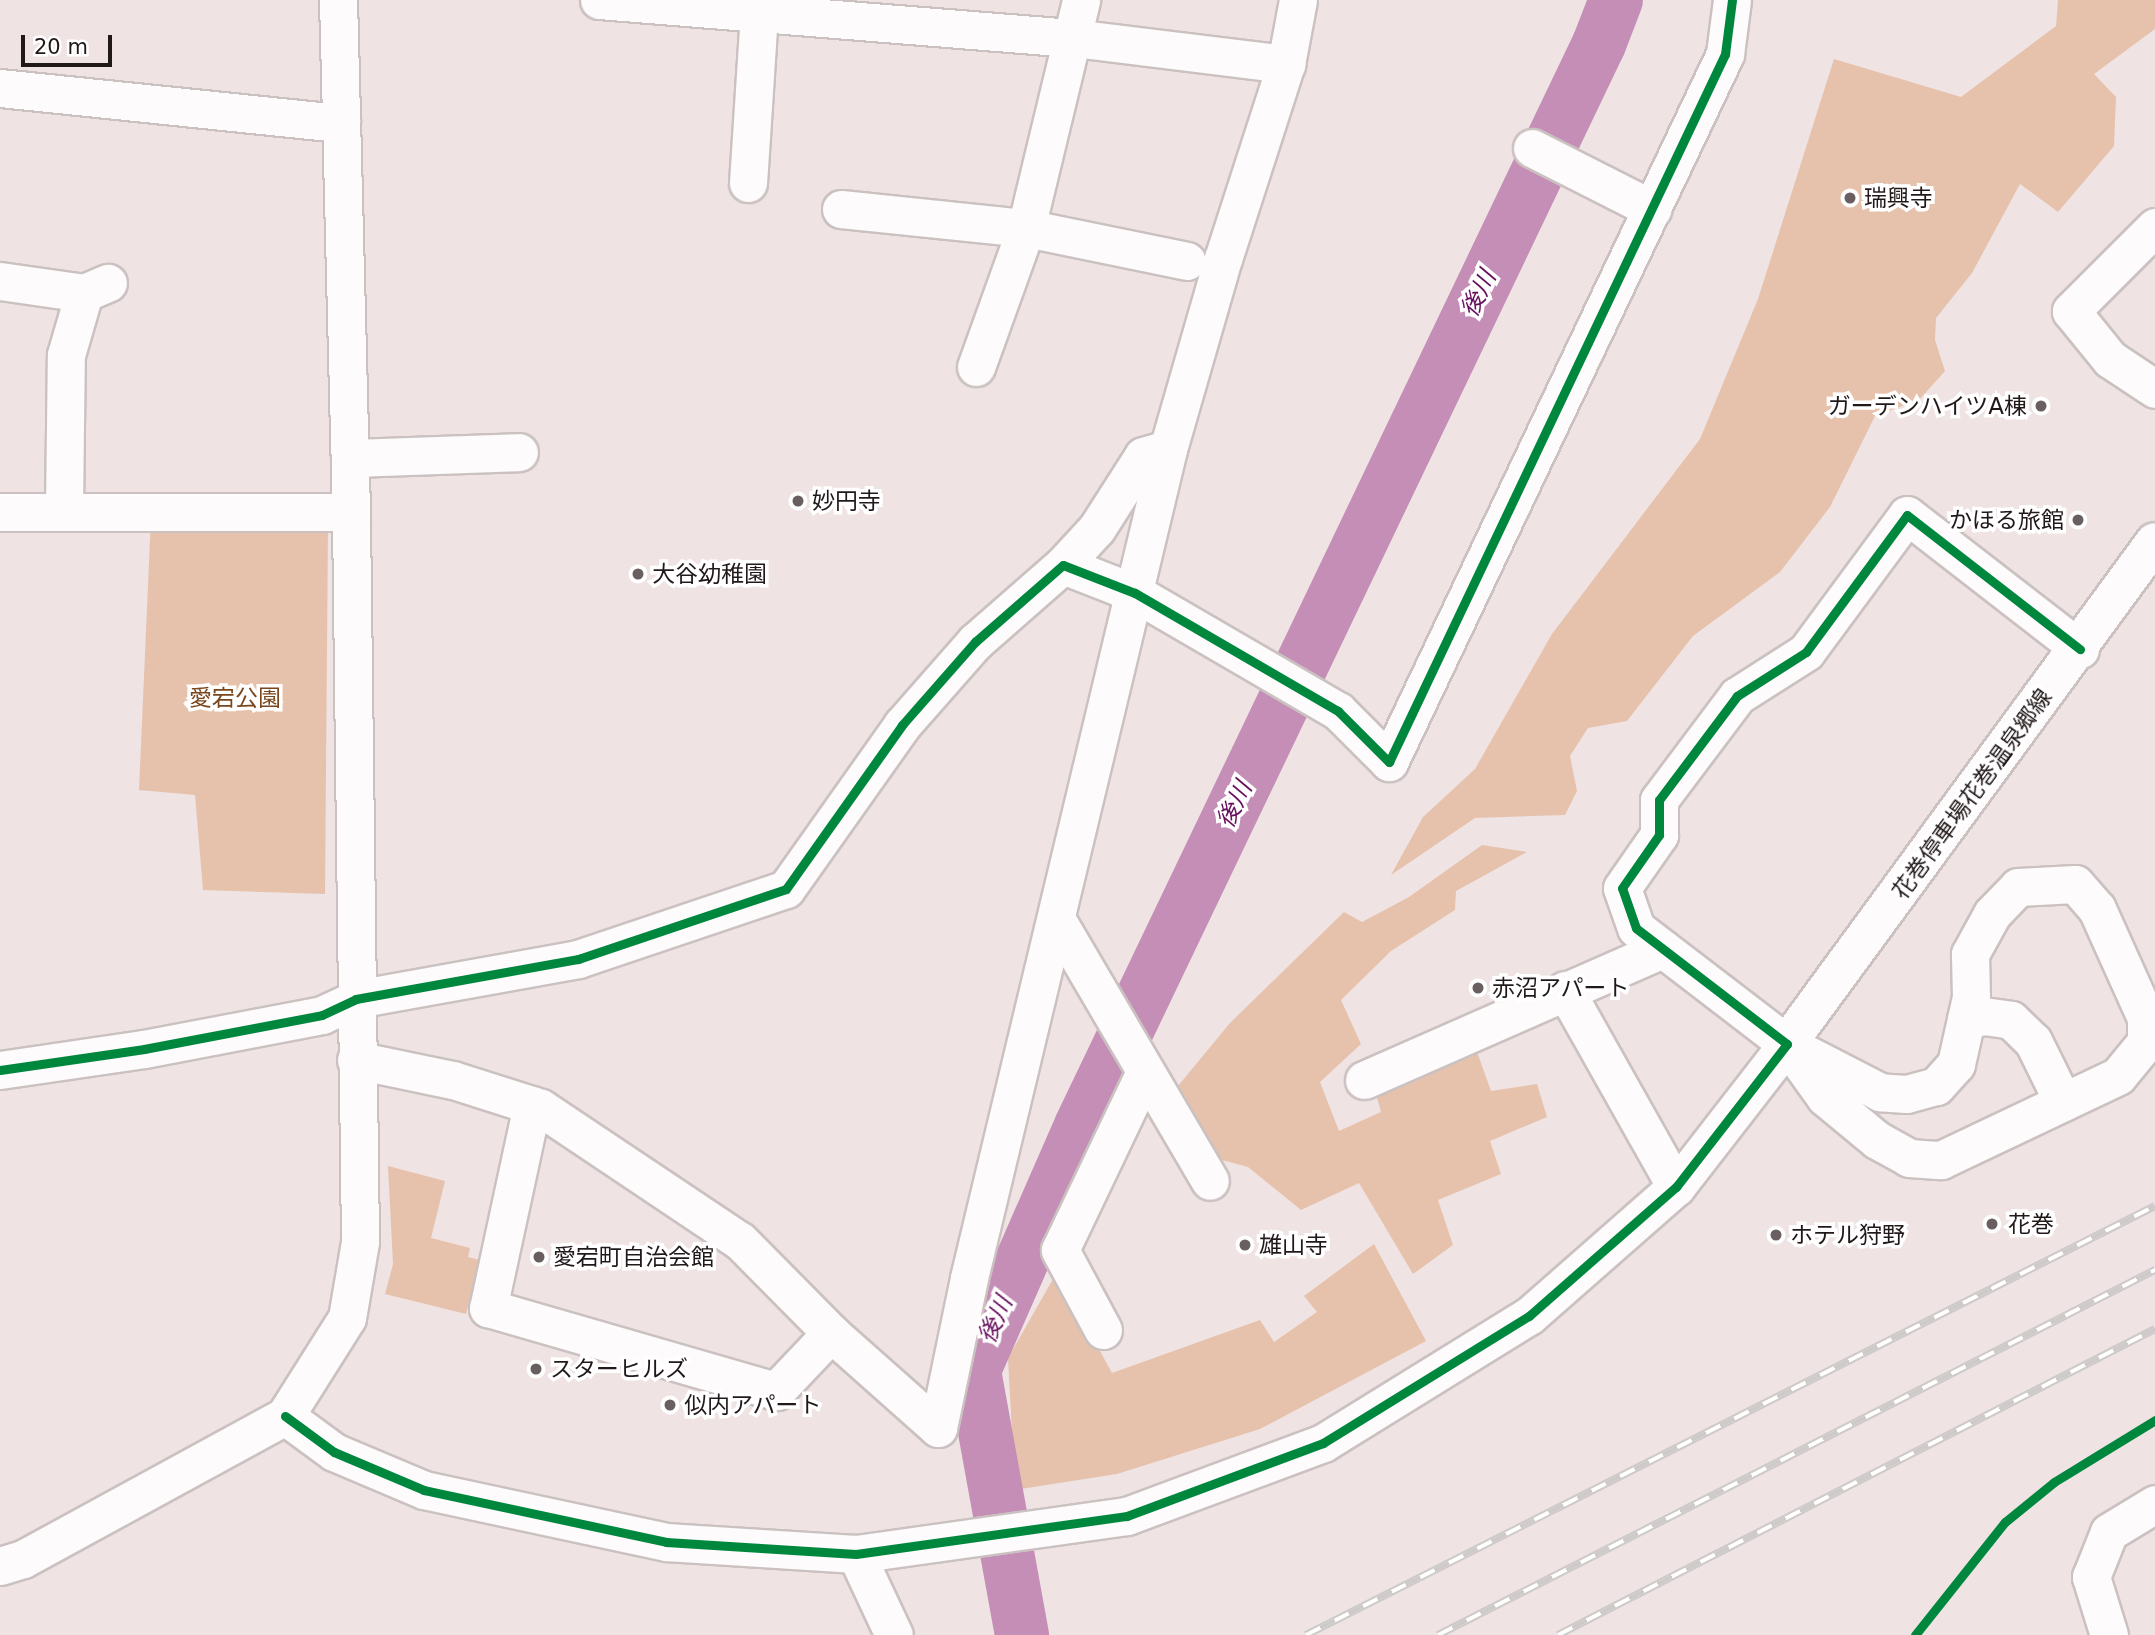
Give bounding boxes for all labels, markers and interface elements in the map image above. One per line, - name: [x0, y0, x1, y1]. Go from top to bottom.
- scale bar: [24, 21, 116, 65]
- text: 20 m: [34, 35, 88, 59]
- place label: 瑞興寺: [1864, 184, 1933, 212]
- marker: 瑞興寺: [1842, 190, 1858, 206]
- water label: 後川: [1456, 266, 1502, 322]
- place label: ガーデンハイツA棟: [1827, 392, 2027, 420]
- marker: ガーデンハイツA棟: [2033, 398, 2049, 414]
- place label: 妙円寺: [812, 487, 881, 515]
- marker: 妙円寺: [790, 493, 806, 509]
- place label: かほる旅館: [1949, 506, 2064, 534]
- marker: かほる旅館: [2070, 512, 2086, 528]
- place label: 大谷幼稚園: [652, 560, 767, 588]
- marker: 大谷幼稚園: [630, 566, 646, 582]
- park label: 愛宕公園: [189, 684, 281, 712]
- street label: 花巻停車場花巻温泉郷線: [1886, 684, 2058, 904]
- water label: 後川: [1212, 777, 1258, 833]
- place label: 赤沼アパート: [1492, 974, 1630, 1002]
- marker: 赤沼アパート: [1470, 980, 1486, 996]
- place label: 花巻: [2008, 1210, 2054, 1238]
- marker: 花巻: [1982, 1214, 2002, 1234]
- place label: ホテル狩野: [1790, 1221, 1905, 1249]
- marker: ホテル狩野: [1768, 1227, 1784, 1243]
- place label: 雄山寺: [1259, 1231, 1328, 1259]
- marker: 雄山寺: [1237, 1237, 1253, 1253]
- place label: 愛宕町自治会館: [553, 1243, 714, 1271]
- marker: 愛宕町自治会館: [531, 1249, 547, 1265]
- water label: 後川: [973, 1292, 1019, 1348]
- place label: スターヒルズ: [550, 1355, 688, 1383]
- marker: スターヒルズ: [528, 1361, 544, 1377]
- place label: 似内アパート: [684, 1391, 822, 1419]
- marker: 似内アパート: [662, 1397, 678, 1413]

